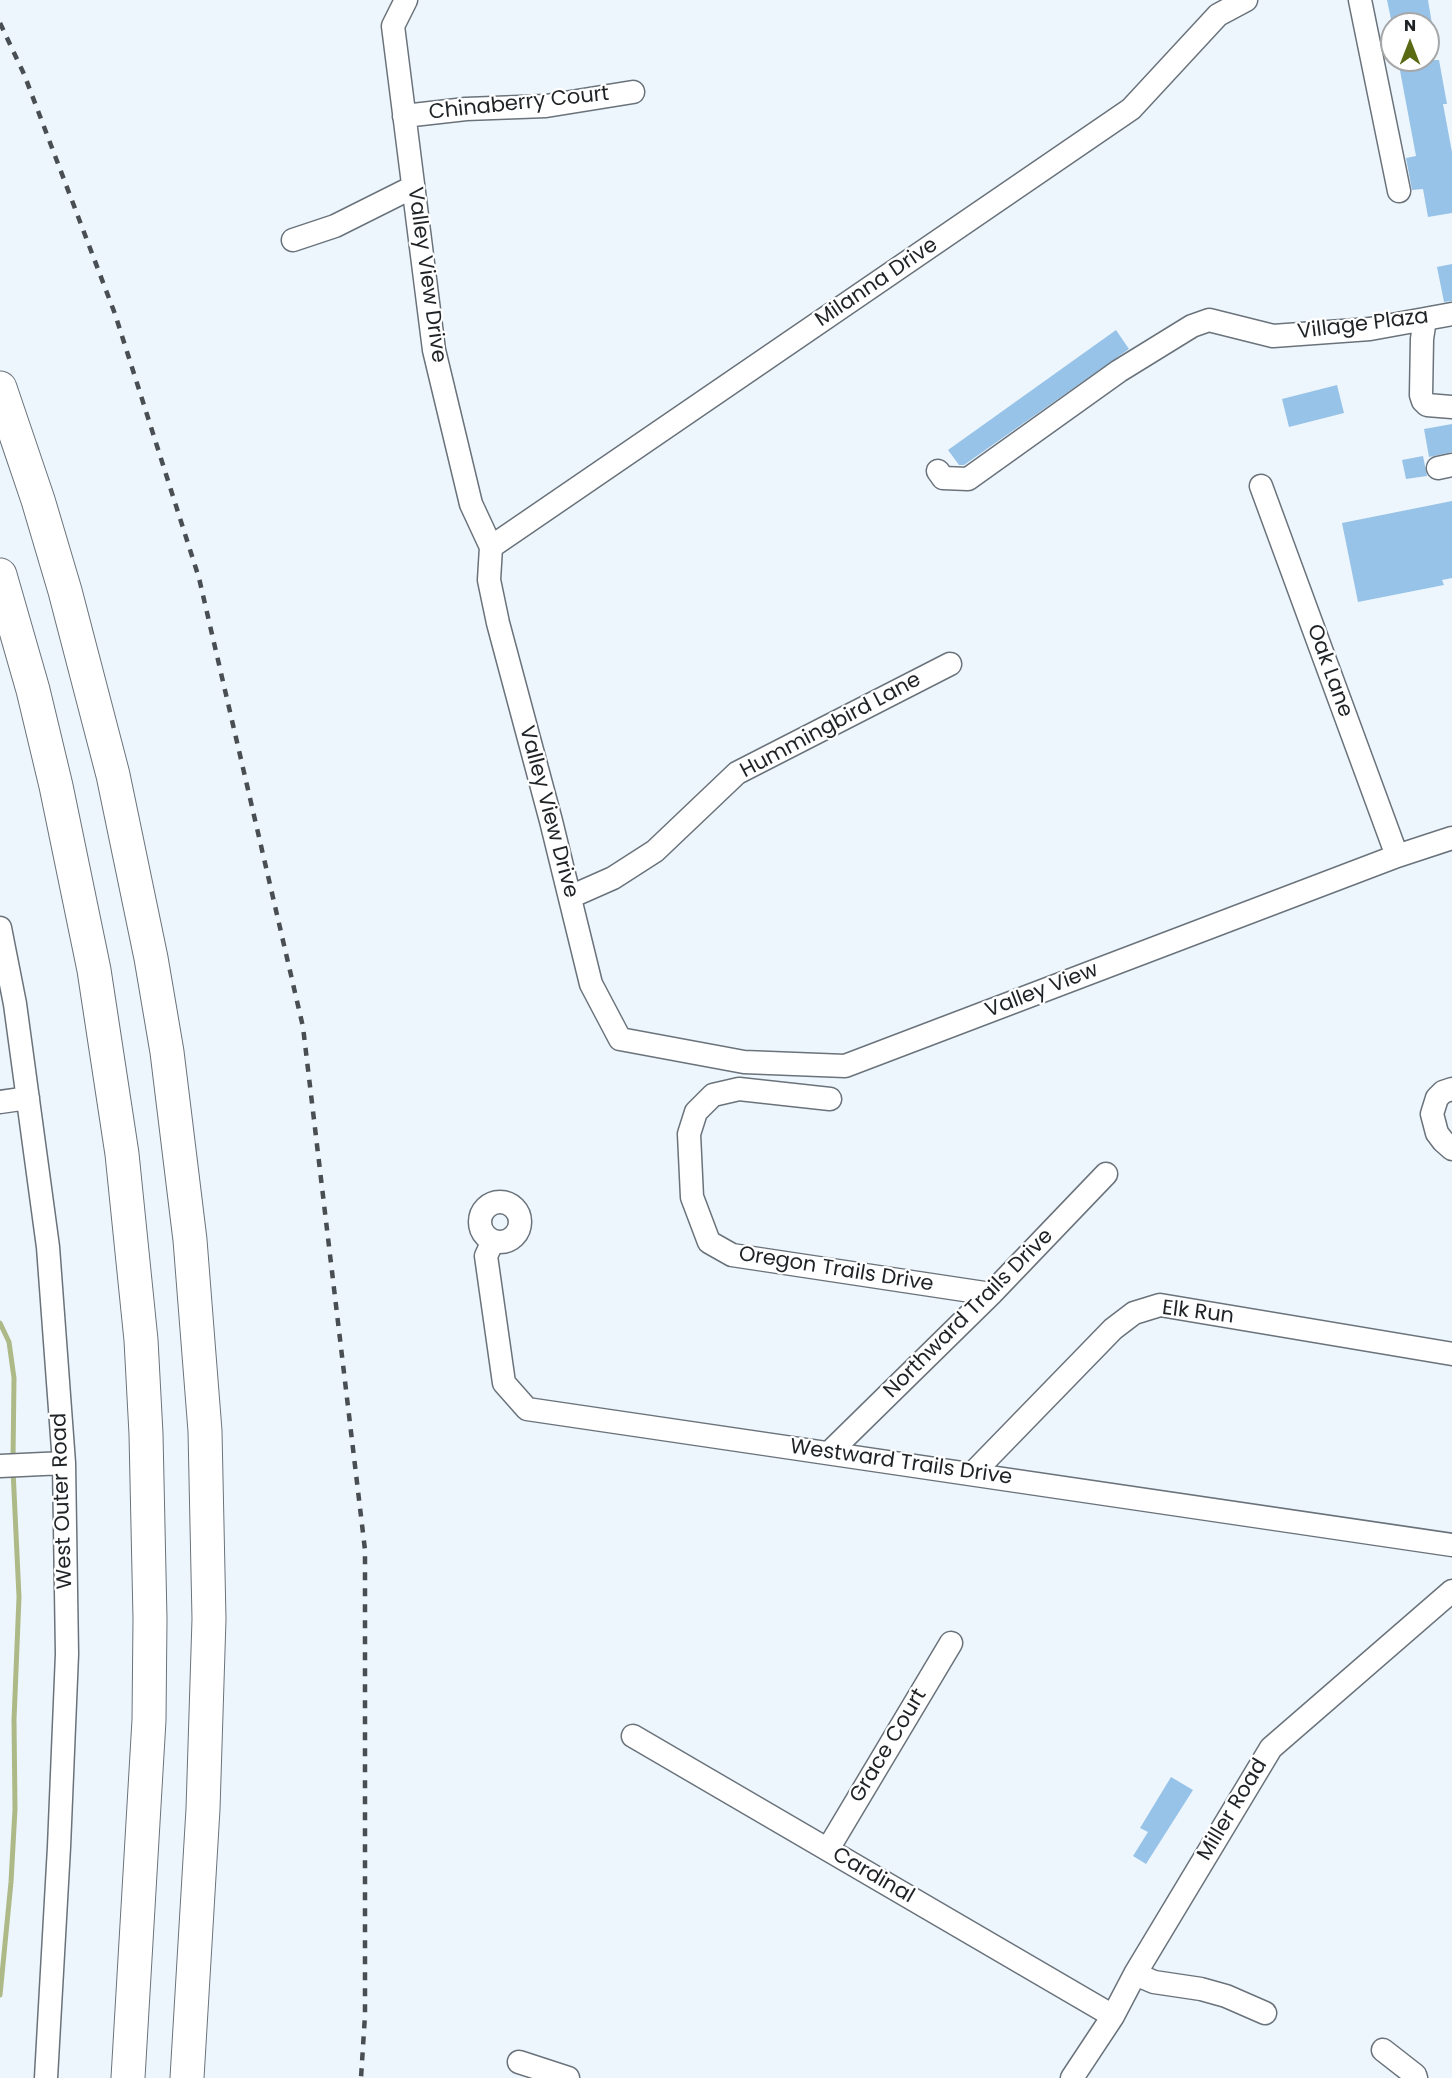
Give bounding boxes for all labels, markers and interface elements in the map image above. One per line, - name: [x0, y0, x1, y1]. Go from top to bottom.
- north arrow: [1380, 12, 1440, 72]
- text: N: [1404, 14, 1416, 37]
- street label: Chinaberry Court: [428, 82, 610, 126]
- street label: Valley View Drive: [401, 186, 451, 364]
- street label: Milanna Drive: [811, 233, 943, 333]
- street label: Village Plaza: [1296, 304, 1430, 346]
- street label: Oak Lane: [1301, 621, 1357, 721]
- street label: Hummingbird Lane: [736, 668, 926, 784]
- street label: Valley View Drive: [513, 723, 583, 901]
- street label: Valley View: [982, 958, 1102, 1024]
- street label: Northward Trails Drive: [879, 1224, 1059, 1404]
- street label: Oregon Trails Drive: [737, 1242, 935, 1298]
- street label: Elk Run: [1161, 1296, 1235, 1330]
- street label: West Outer Road: [47, 1412, 79, 1590]
- street label: Westward Trails Drive: [788, 1435, 1014, 1491]
- street label: Grace Court: [845, 1685, 933, 1807]
- street label: Miller Road: [1193, 1754, 1273, 1866]
- street label: Cardinal: [828, 1842, 918, 1910]

